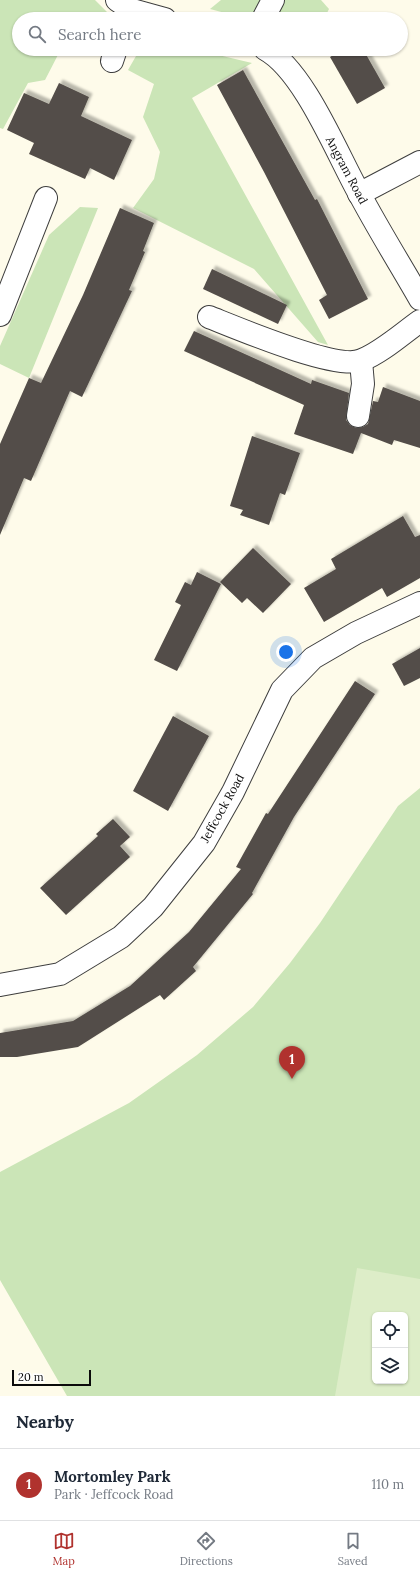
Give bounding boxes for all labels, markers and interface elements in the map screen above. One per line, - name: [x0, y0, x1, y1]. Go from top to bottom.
- search box: [12, 12, 408, 56]
- icon: search: [26, 23, 48, 45]
- text: Search here: [58, 25, 141, 44]
- street label: Angram Road: [322, 133, 371, 206]
- your location: [276, 642, 296, 662]
- street label: Jeffcock Road: [196, 771, 247, 846]
- pin: 1: [279, 1046, 305, 1079]
- map controls: [372, 1312, 408, 1384]
- button: locate: [372, 1312, 408, 1348]
- button: layers: [372, 1348, 408, 1384]
- scale bar: [12, 1368, 91, 1387]
- text: 20 m: [18, 1370, 43, 1384]
- text: Nearby: [16, 1411, 74, 1433]
- text: Mortomley Park: [54, 1467, 171, 1486]
- text: 1: [26, 1476, 32, 1493]
- text: 110 m: [371, 1476, 404, 1493]
- text: Park · Jeffcock Road: [54, 1486, 174, 1503]
- tab: Map: [52, 1530, 75, 1568]
- tab: Directions: [180, 1530, 233, 1568]
- tab: Saved: [338, 1530, 368, 1568]

